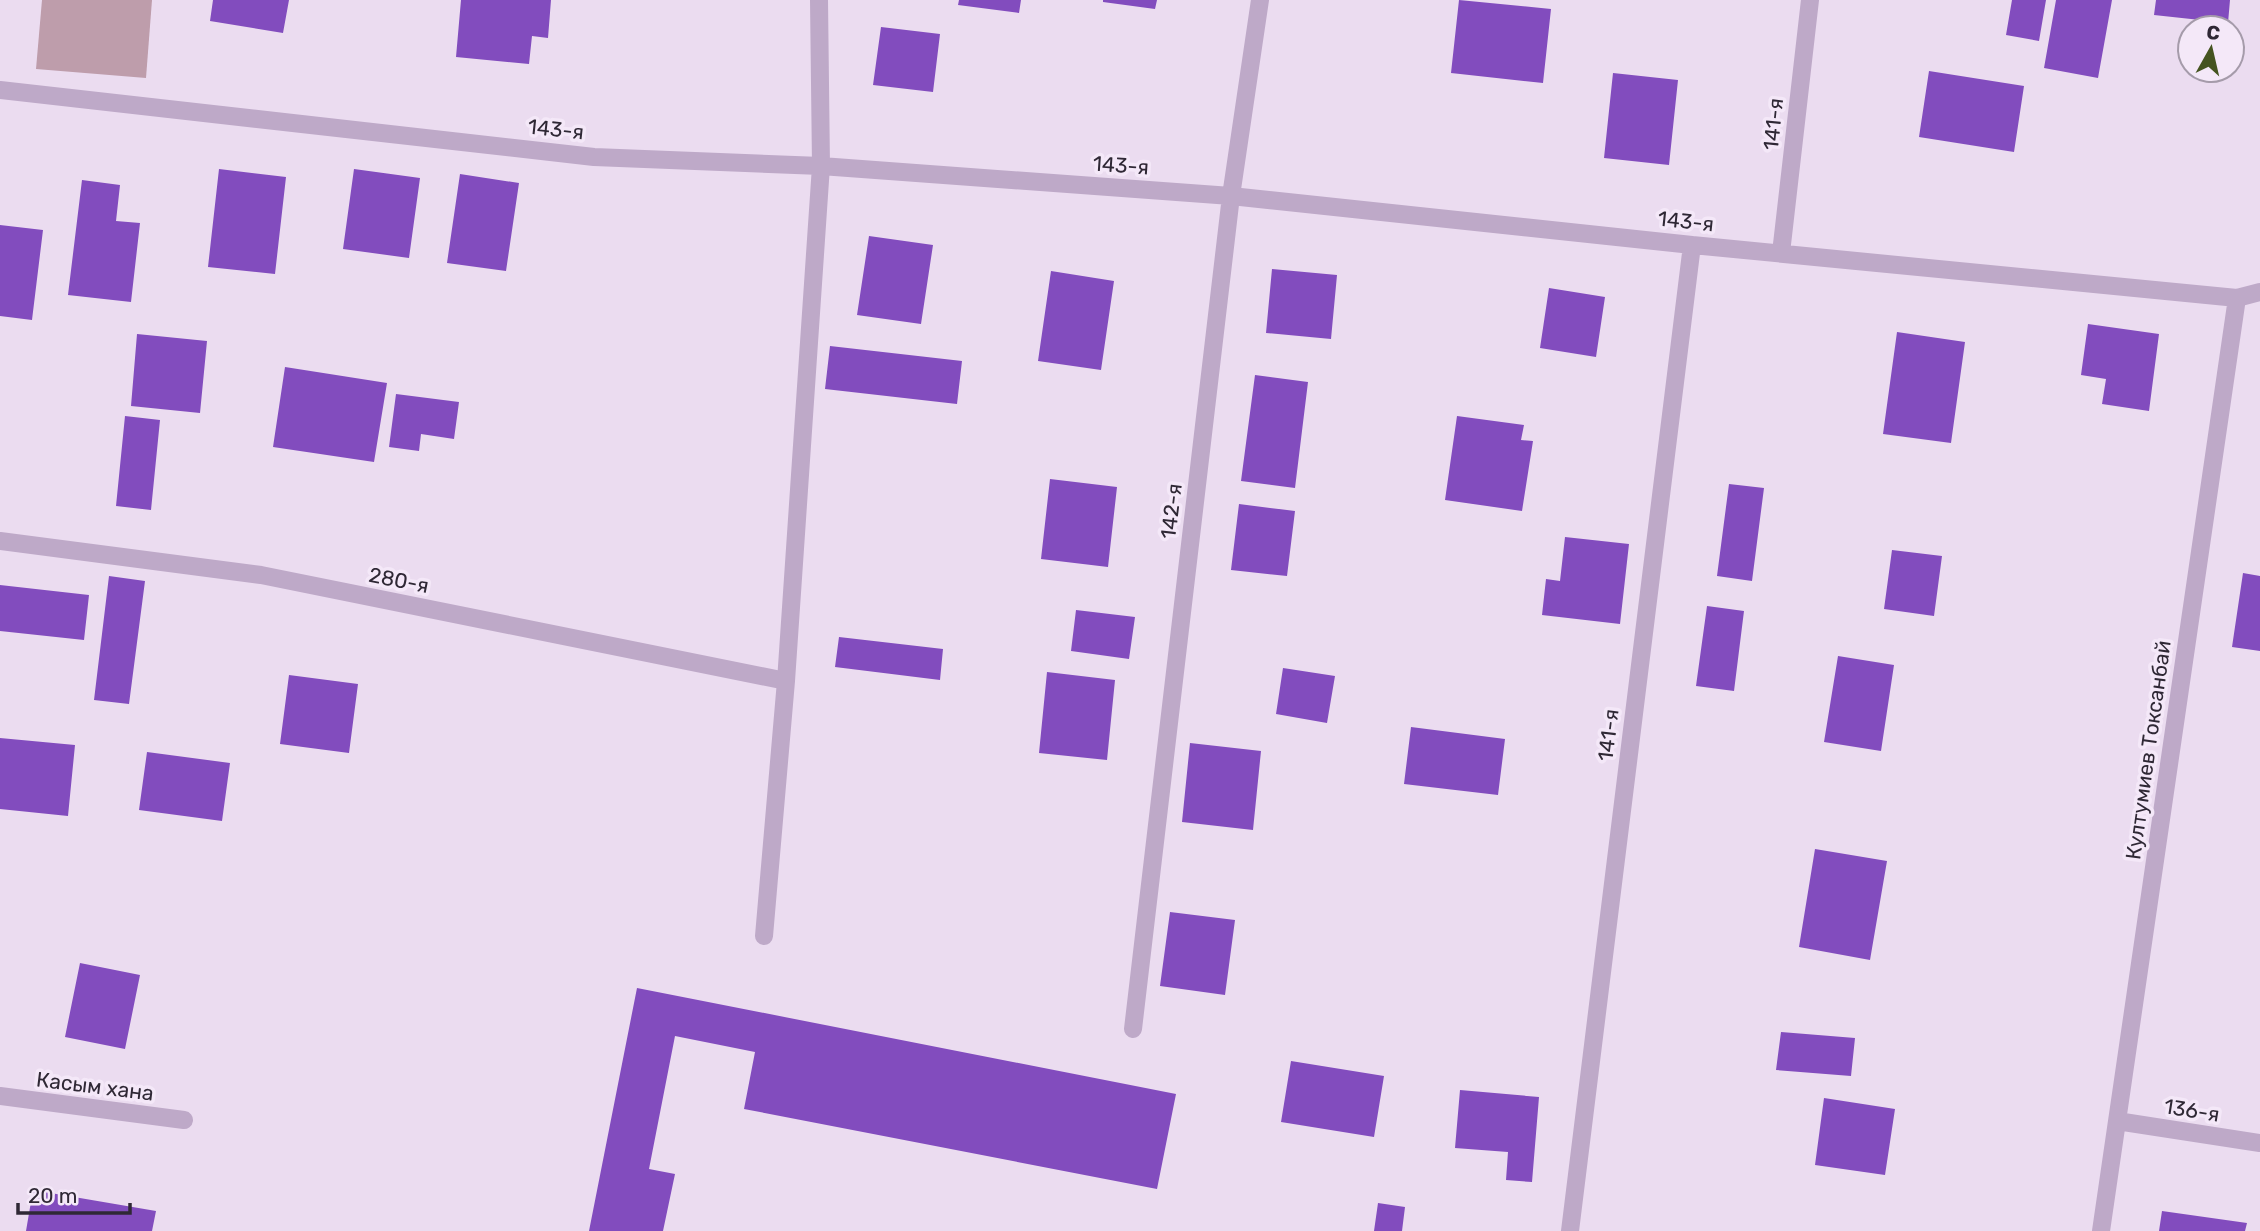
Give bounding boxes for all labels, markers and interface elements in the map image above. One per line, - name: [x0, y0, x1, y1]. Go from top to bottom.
- north arrow: [2176, 14, 2246, 84]
- text: С: [2205, 20, 2222, 45]
- street label: 141-я: [1758, 97, 1788, 151]
- street label: 143-я: [527, 114, 585, 144]
- street label: 143-я: [1092, 151, 1150, 179]
- street label: 143-я: [1657, 206, 1715, 236]
- street label: 142-я: [1155, 482, 1187, 540]
- street label: 280-я: [367, 562, 431, 598]
- street label: Култумиев Токсанбай: [2120, 639, 2176, 861]
- street label: 141-я: [1592, 708, 1624, 762]
- street label: Касым хана: [35, 1066, 155, 1106]
- street label: 136-я: [2162, 1093, 2222, 1127]
- scale bar: [18, 1172, 130, 1216]
- text: 20 m: [28, 1183, 77, 1208]

